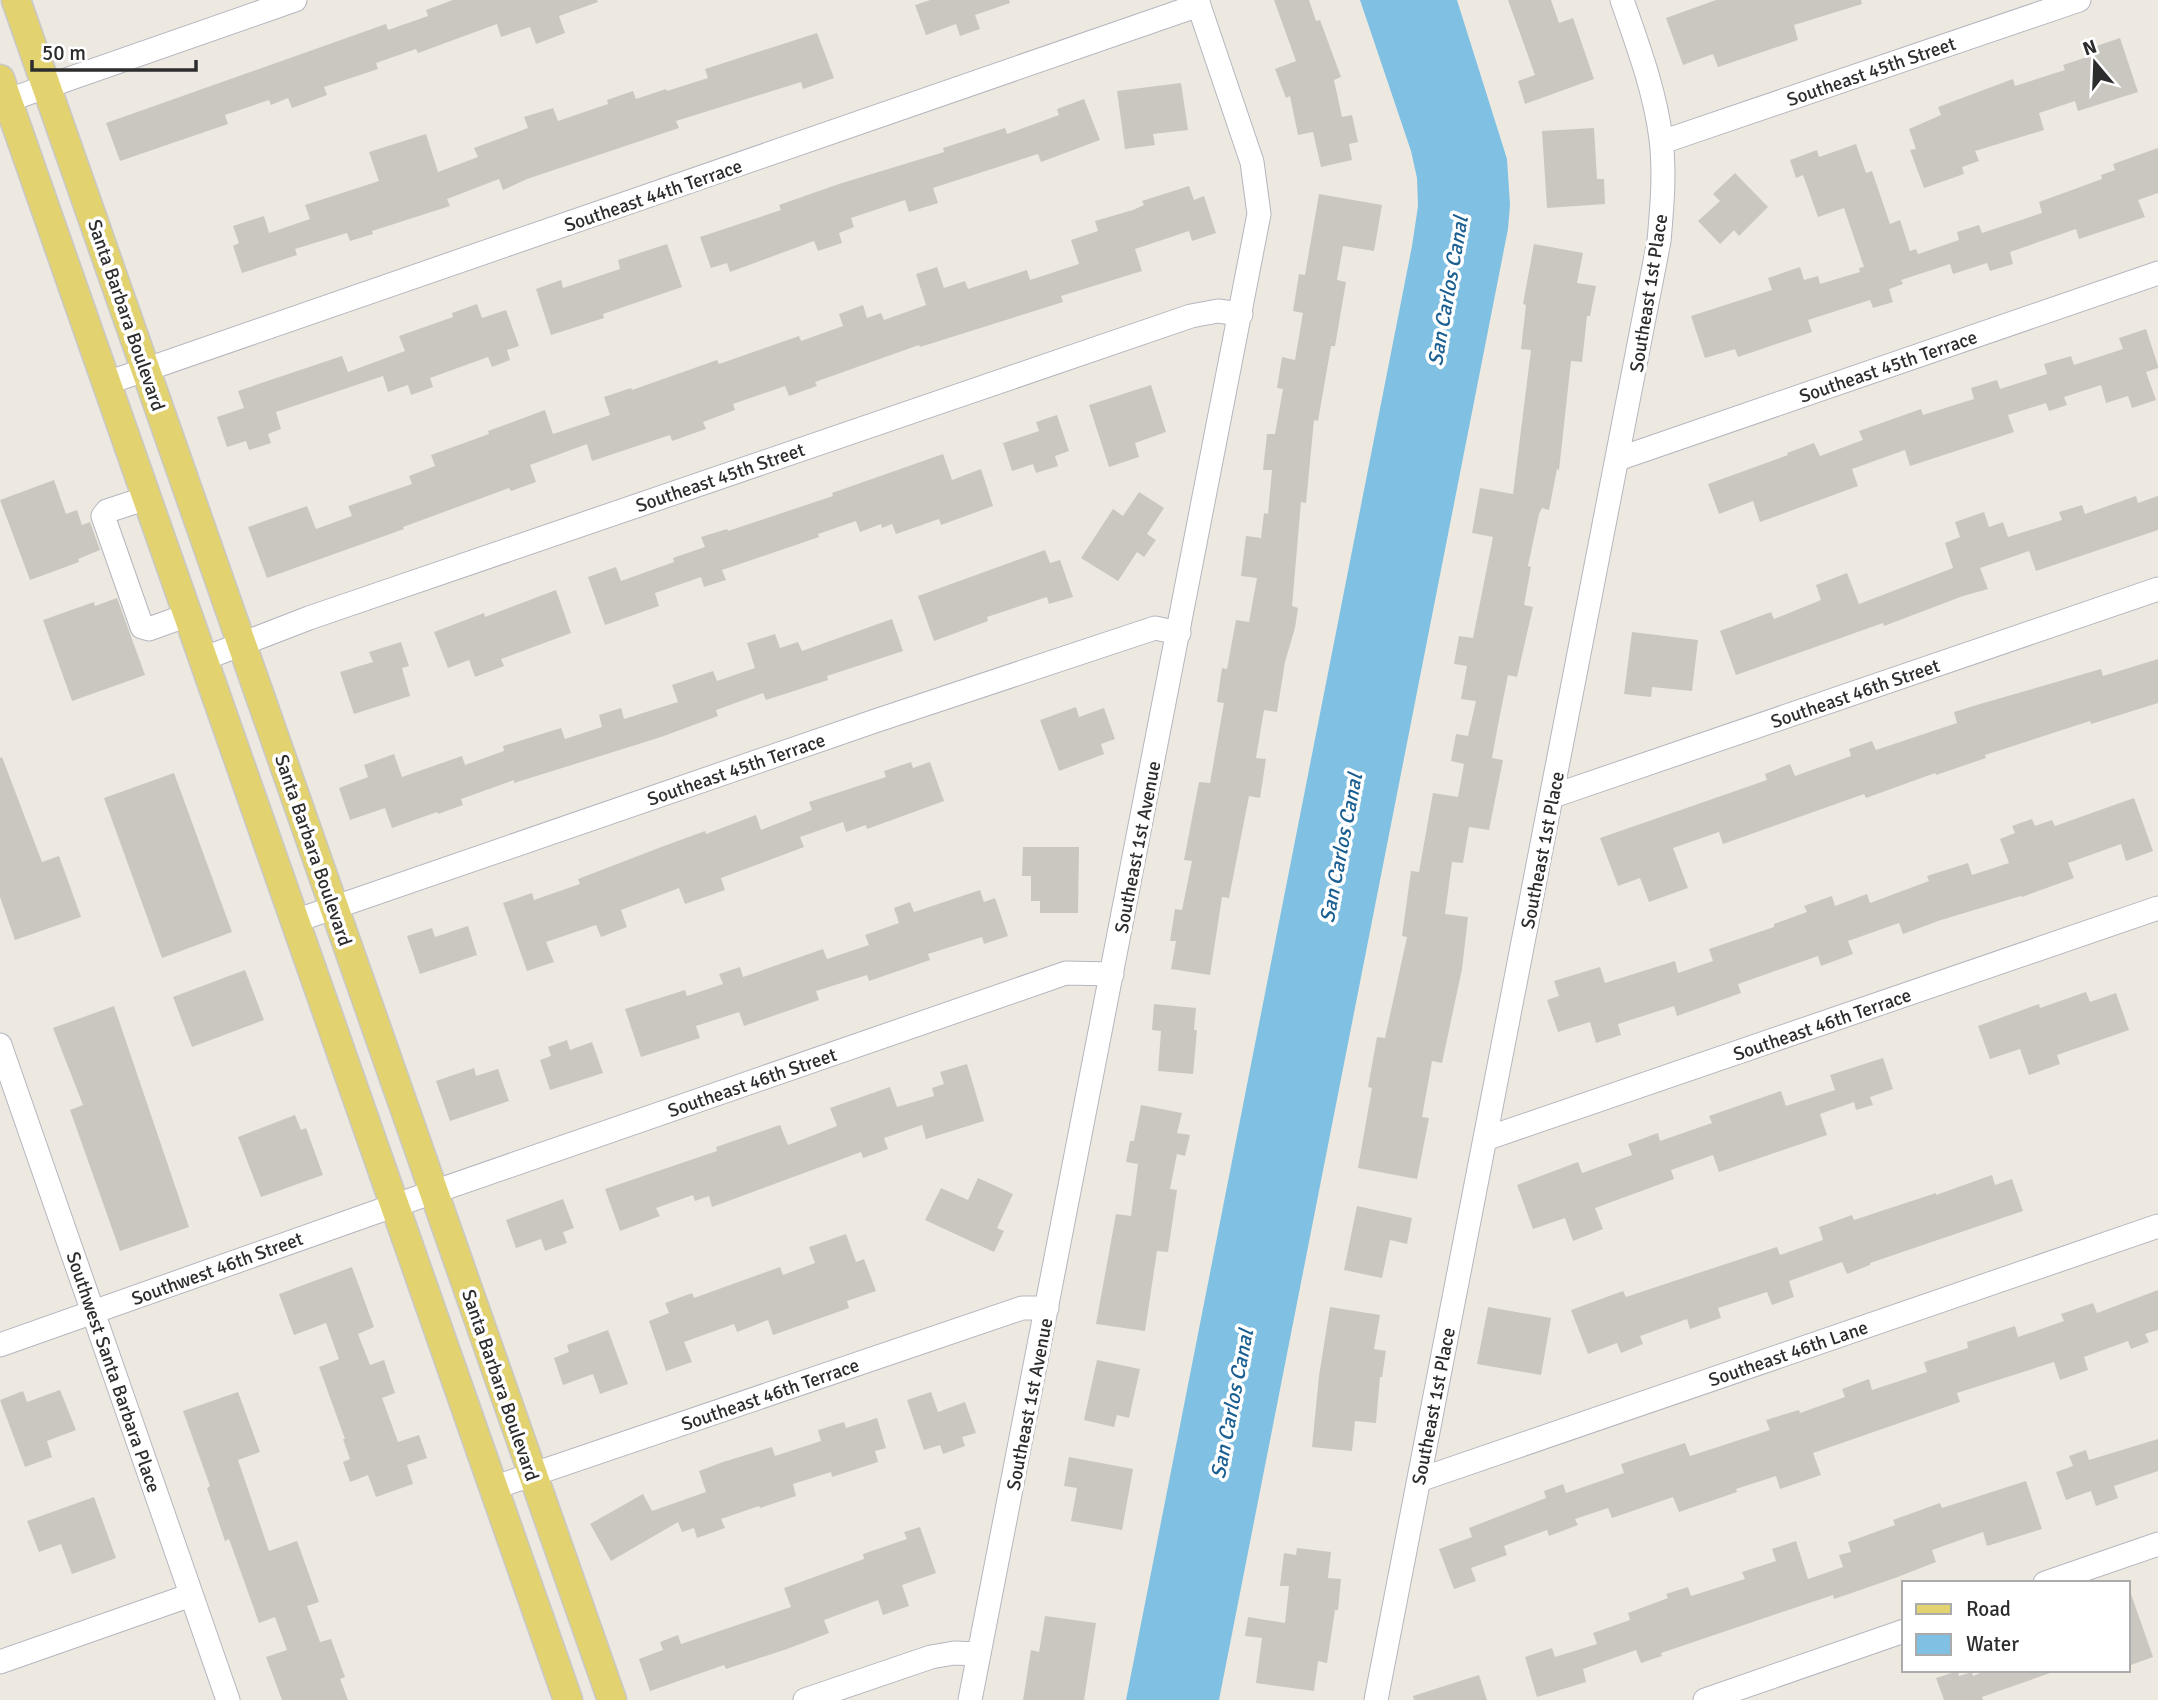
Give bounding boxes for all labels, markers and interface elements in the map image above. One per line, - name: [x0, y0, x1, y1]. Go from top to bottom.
- scale bar: [32, 28, 196, 72]
- north arrow: [2060, 28, 2130, 98]
- street label: Southeast 45th Street: [1784, 32, 1959, 112]
- text: N: [2080, 34, 2100, 61]
- text: 50 m: [42, 40, 86, 66]
- street label: Southeast 44th Terrace: [561, 154, 746, 238]
- water label: San Carlos Canal: [1422, 212, 1474, 368]
- street label: Southeast 1st Place: [1625, 212, 1673, 374]
- street label: Santa Barbara Boulevard: [82, 216, 170, 414]
- street label: Southeast 45th Terrace: [1796, 325, 1981, 409]
- street label: Southeast 45th Street: [633, 438, 808, 518]
- street label: Southeast 46th Street: [1768, 654, 1943, 734]
- street label: Southeast 45th Terrace: [644, 728, 829, 812]
- street label: Santa Barbara Boulevard: [269, 751, 357, 949]
- street label: Southeast 1st Avenue: [1110, 759, 1166, 935]
- water label: San Carlos Canal: [1314, 769, 1369, 925]
- street label: Southeast 1st Place: [1516, 769, 1570, 931]
- street label: Southeast 46th Terrace: [1730, 983, 1915, 1067]
- street label: Southeast 46th Street: [665, 1043, 840, 1123]
- street label: Southwest 46th Street: [128, 1227, 307, 1311]
- street label: Southwest Santa Barbara Place: [60, 1249, 166, 1496]
- street label: Santa Barbara Boulevard: [456, 1286, 544, 1484]
- street label: Southeast 46th Lane: [1705, 1315, 1871, 1392]
- street label: Southeast 1st Avenue: [1002, 1316, 1058, 1492]
- water label: San Carlos Canal: [1205, 1325, 1260, 1481]
- street label: Southeast 1st Place: [1407, 1325, 1461, 1487]
- street label: Southeast 46th Terrace: [678, 1353, 863, 1437]
- legend: [1902, 1581, 2130, 1672]
- text: Road: [1966, 1596, 2011, 1622]
- text: Water: [1966, 1631, 2019, 1657]

